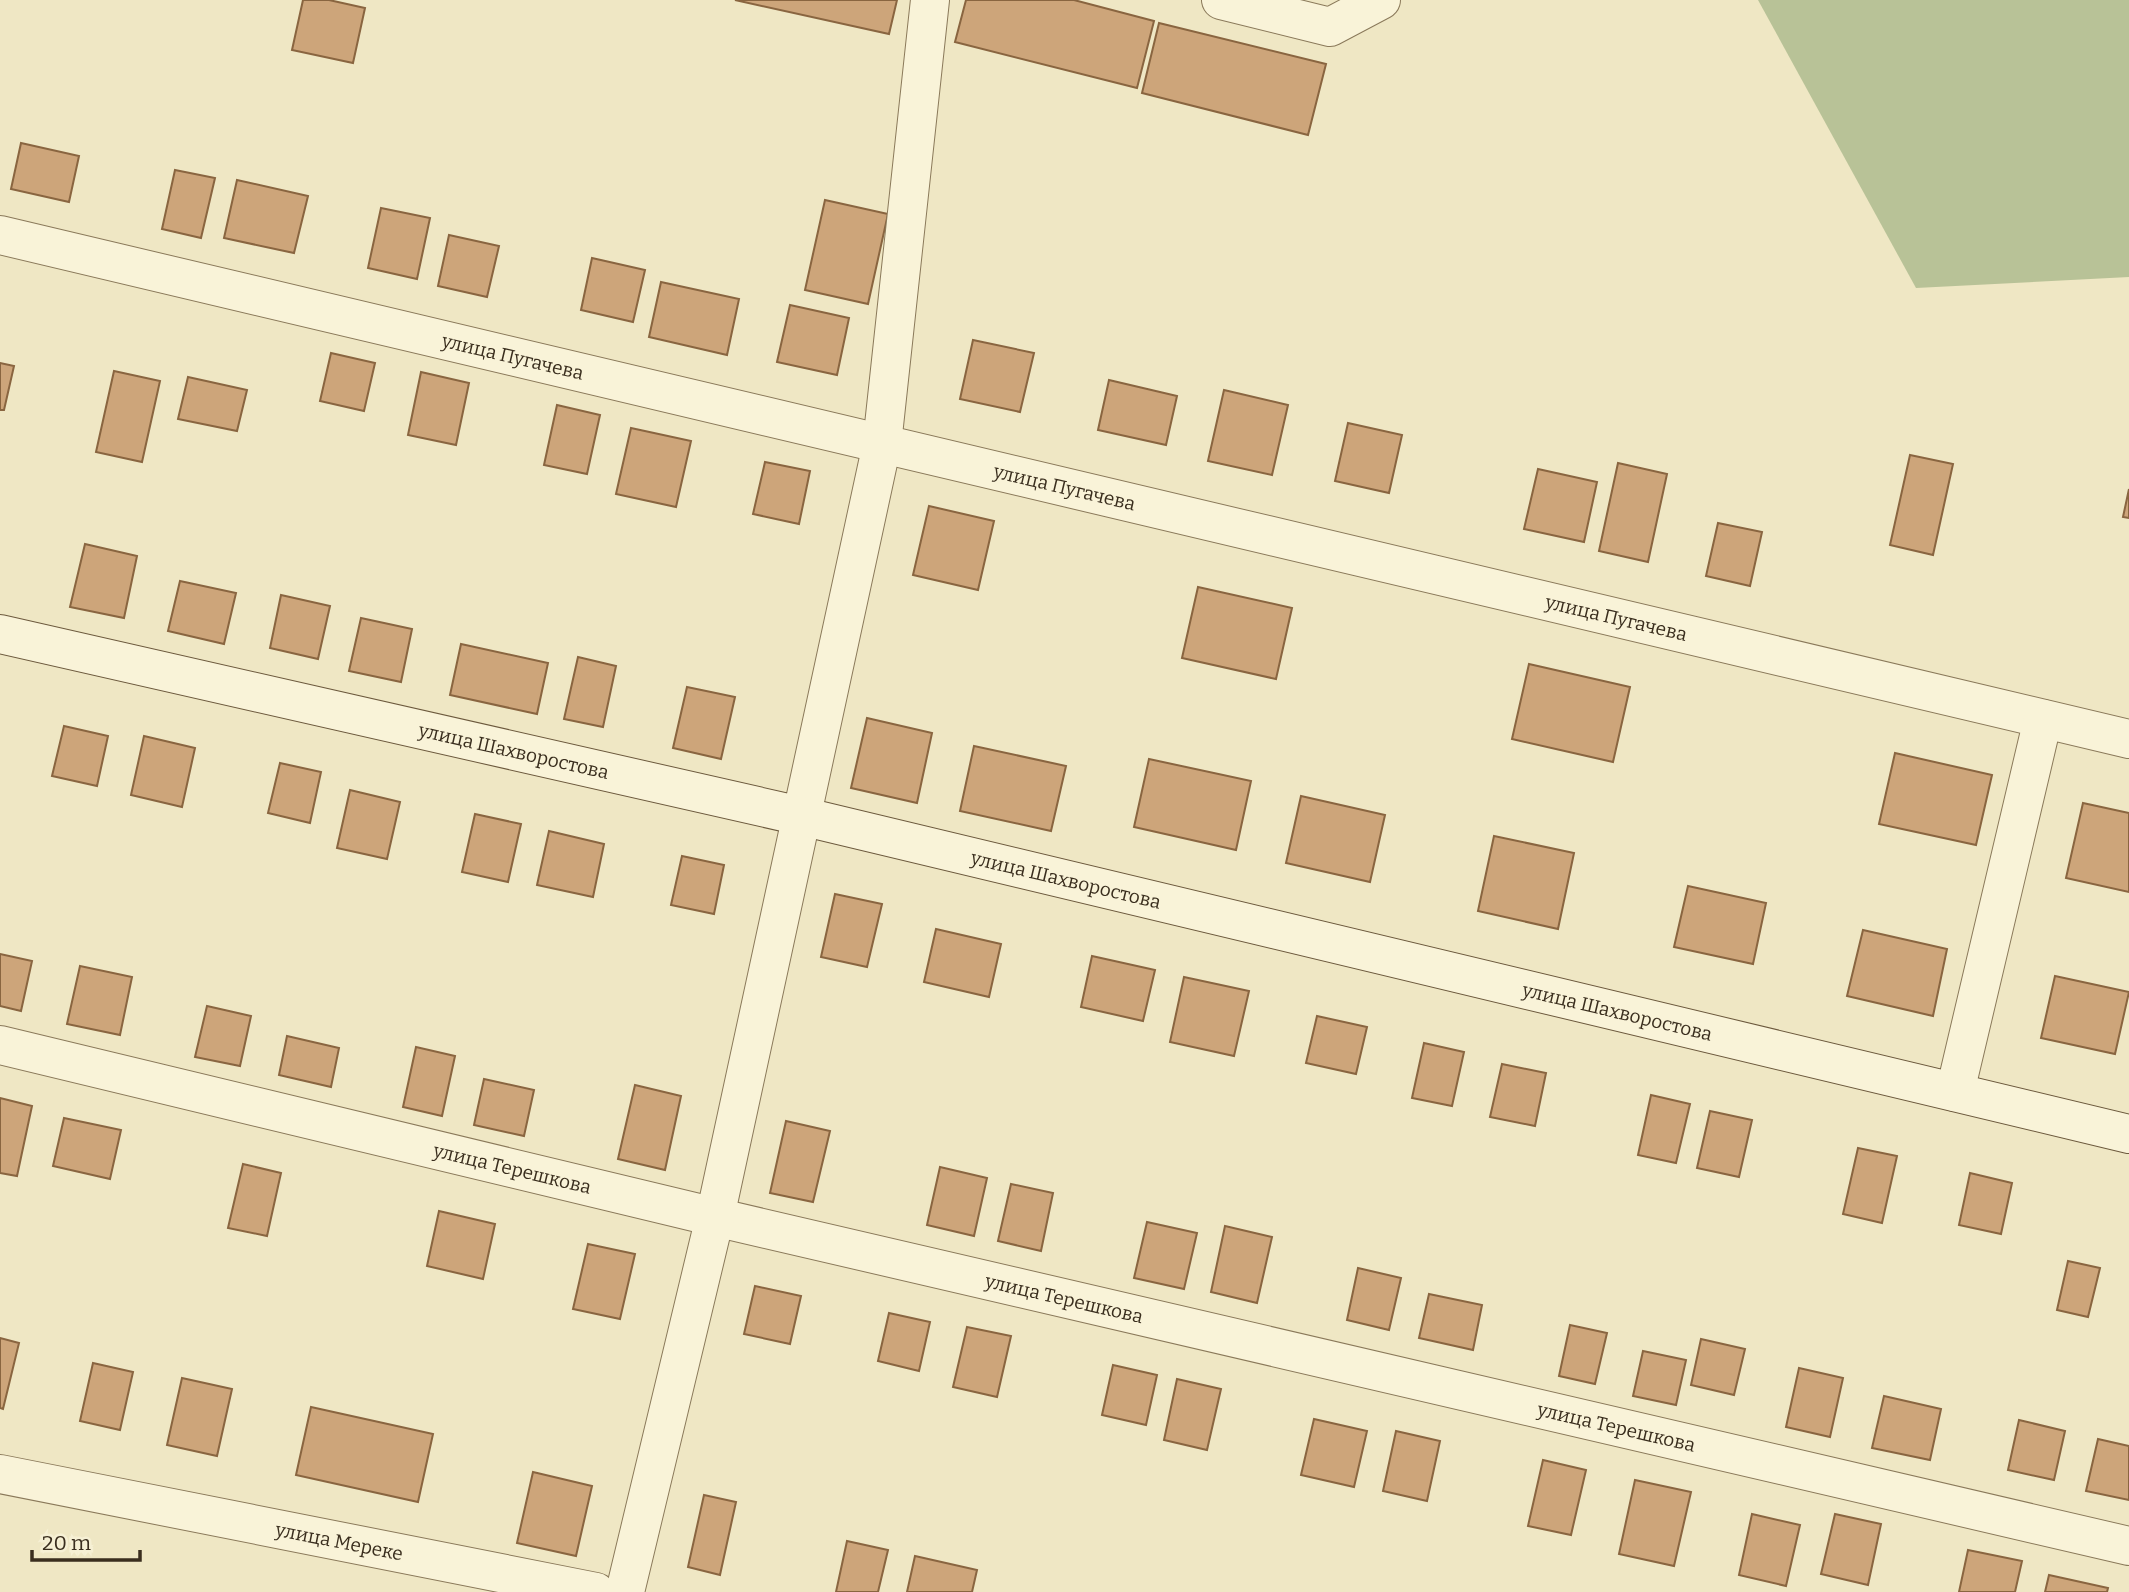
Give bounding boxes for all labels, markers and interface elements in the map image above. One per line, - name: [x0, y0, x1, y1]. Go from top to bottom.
- street label: улица Пугачева: [439, 329, 587, 385]
- street label: улица Пугачева: [990, 459, 1138, 516]
- street label: улица Пугачева: [1542, 590, 1690, 646]
- street label: улица Шахворостова: [415, 718, 612, 784]
- street label: улица Шахворостова: [968, 846, 1164, 914]
- street label: улица Шахворостова: [1519, 978, 1715, 1046]
- street label: улица Терешкова: [430, 1138, 594, 1199]
- street label: улица Терешкова: [982, 1269, 1146, 1328]
- street label: улица Терешкова: [1534, 1398, 1698, 1457]
- scale bar: [32, 1518, 140, 1562]
- street label: улица Мереке: [273, 1518, 405, 1566]
- text: 20 m: [42, 1530, 91, 1556]

